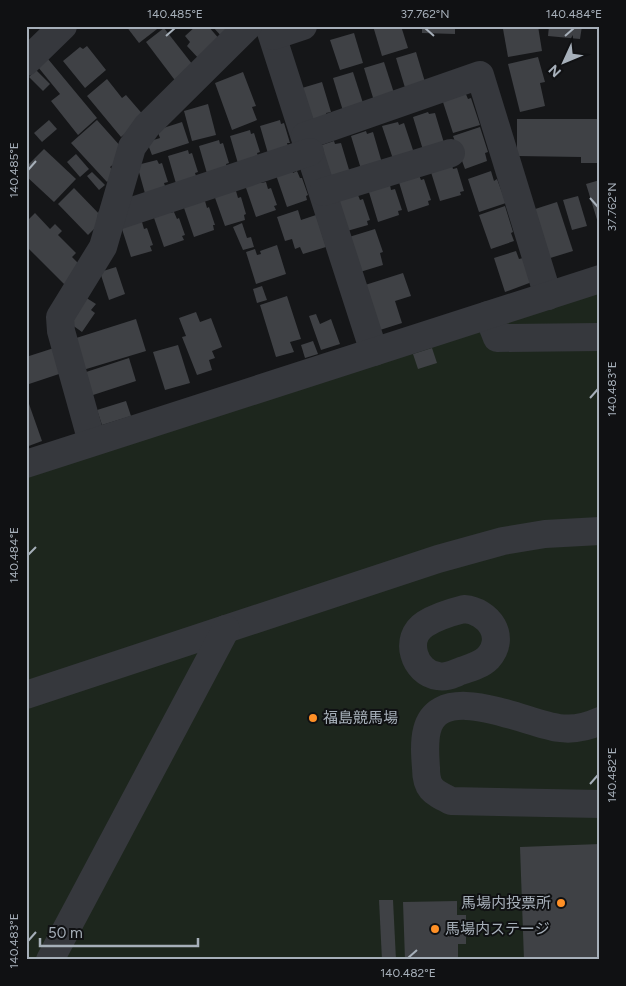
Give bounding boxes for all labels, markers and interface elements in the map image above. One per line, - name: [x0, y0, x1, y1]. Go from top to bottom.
- text: 140.485°E: [147, 7, 203, 21]
- text: 37.762°N: [400, 7, 450, 21]
- text: 140.484°E: [546, 7, 602, 21]
- north arrow: [538, 38, 588, 88]
- text: N: [545, 61, 565, 80]
- text: 140.485°E: [7, 142, 21, 198]
- text: 37.762°N: [605, 182, 619, 232]
- text: 140.483°E: [605, 361, 619, 417]
- text: 140.484°E: [7, 527, 21, 583]
- place label: 福島競馬場: [323, 709, 398, 727]
- marker: 福島競馬場: [307, 712, 319, 724]
- text: 140.482°E: [605, 747, 619, 803]
- place label: 馬場内投票所: [461, 894, 551, 912]
- marker: 馬場内投票所: [555, 897, 567, 909]
- text: 140.483°E: [7, 913, 21, 969]
- scale bar: [40, 916, 198, 948]
- place label: 馬場内ステージ: [445, 920, 550, 938]
- marker: 馬場内ステージ: [429, 923, 441, 935]
- text: 50 m: [48, 924, 83, 942]
- text: 140.482°E: [380, 966, 436, 980]

